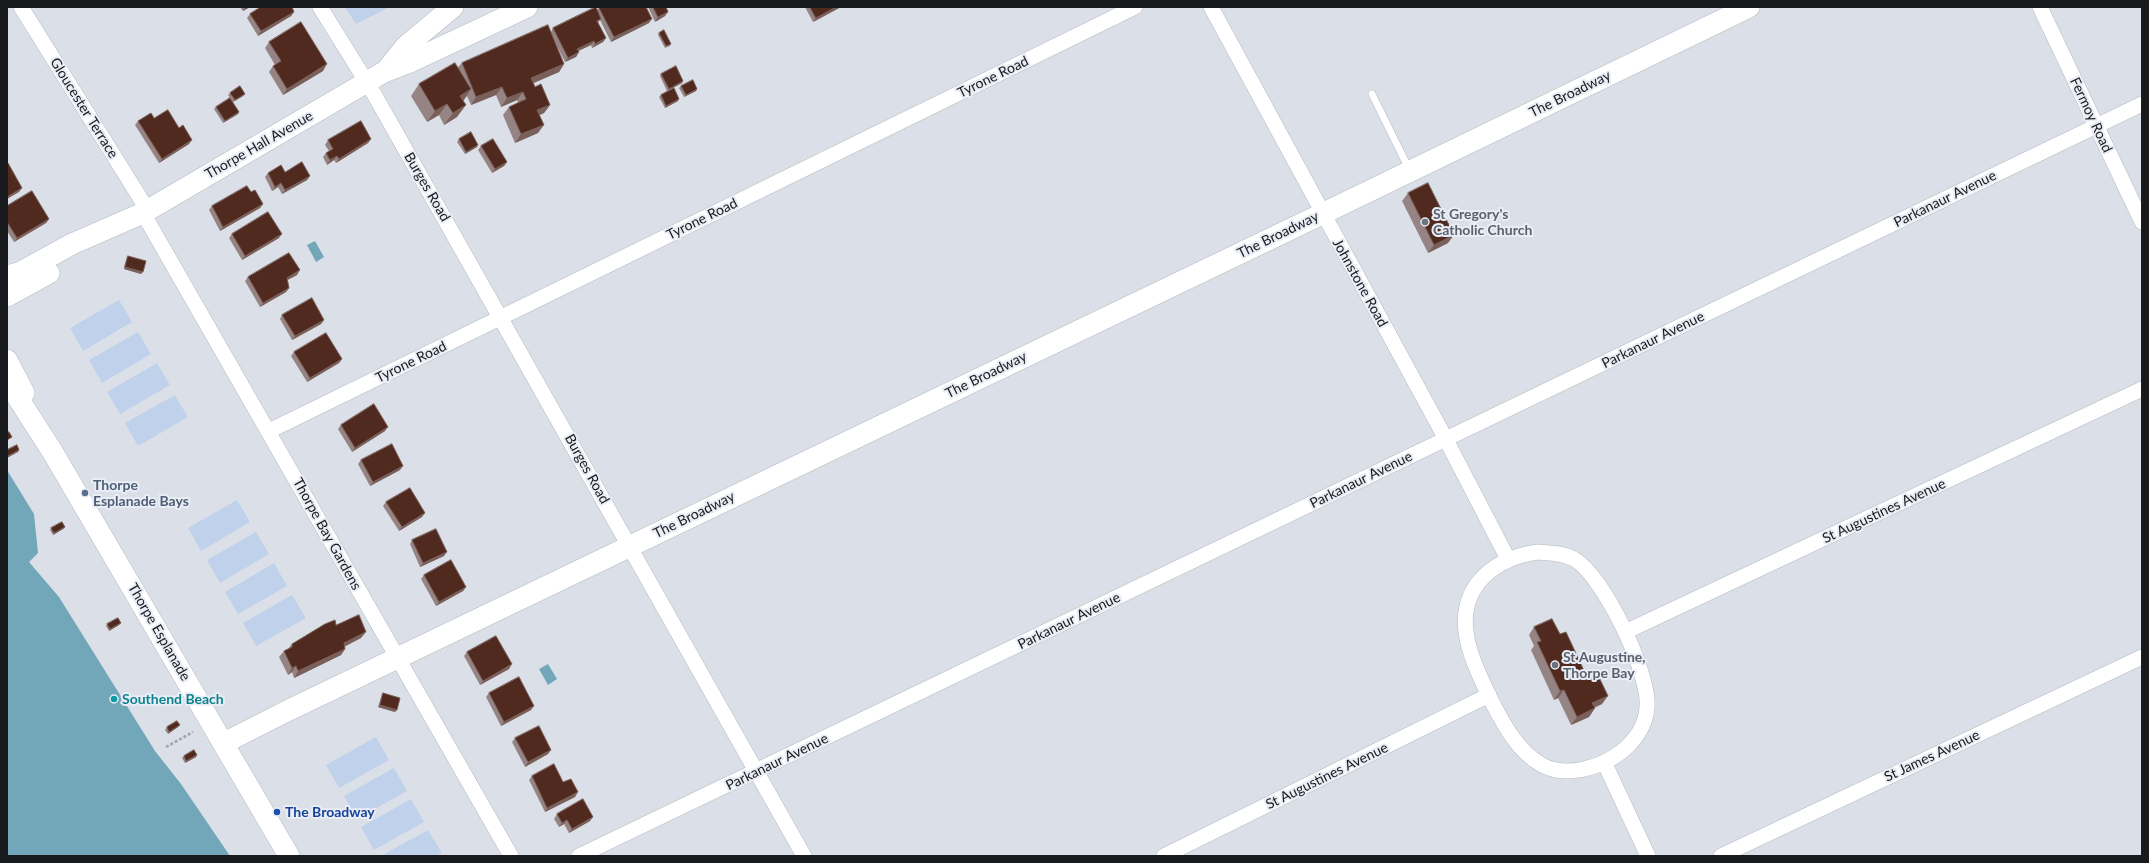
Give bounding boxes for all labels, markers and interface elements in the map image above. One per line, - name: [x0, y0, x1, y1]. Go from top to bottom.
- street label: Tyrone Road: [955, 53, 1031, 101]
- street label: Gloucester Terrace: [46, 55, 122, 161]
- street label: The Broadway: [1527, 67, 1613, 121]
- street label: Fermoy Road: [2066, 75, 2116, 155]
- street label: Thorpe Hall Avenue: [202, 107, 316, 183]
- street label: Burges Road: [400, 150, 454, 224]
- street label: Parkanaur Avenue: [1891, 167, 1999, 231]
- street label: Tyrone Road: [664, 195, 740, 243]
- place label: St Gregory's Catholic Church: [1433, 206, 1532, 238]
- street label: The Broadway: [1235, 208, 1321, 262]
- marker: St Gregory's Catholic Church: [1420, 217, 1430, 227]
- street label: Johnstone Road: [1329, 236, 1391, 330]
- street label: Parkanaur Avenue: [1599, 308, 1707, 372]
- street label: Tyrone Road: [373, 338, 449, 386]
- street label: The Broadway: [943, 348, 1029, 402]
- street label: Burges Road: [561, 431, 613, 507]
- street label: Parkanaur Avenue: [1307, 448, 1415, 512]
- street label: Thorpe Bay Gardens: [289, 475, 365, 593]
- street label: St Augustines Avenue: [1820, 475, 1948, 547]
- place label: Thorpe Esplanade Bays: [93, 477, 189, 510]
- marker: Thorpe Esplanade Bays: [80, 488, 90, 498]
- street label: The Broadway: [651, 488, 737, 542]
- street label: Thorpe Esplanade: [124, 580, 194, 684]
- street label: Parkanaur Avenue: [1015, 589, 1123, 653]
- place label: St Augustine, Thorpe Bay: [1563, 649, 1646, 682]
- marker: St Augustine, Thorpe Bay: [1550, 660, 1560, 670]
- place label: Southend Beach: [122, 691, 224, 707]
- marker: Southend Beach: [109, 694, 119, 704]
- street label: St James Avenue: [1882, 727, 1982, 785]
- street label: Parkanaur Avenue: [723, 730, 831, 794]
- street label: St Augustines Avenue: [1263, 739, 1391, 813]
- place label: The Broadway: [285, 804, 375, 820]
- marker: The Broadway: [272, 807, 282, 817]

